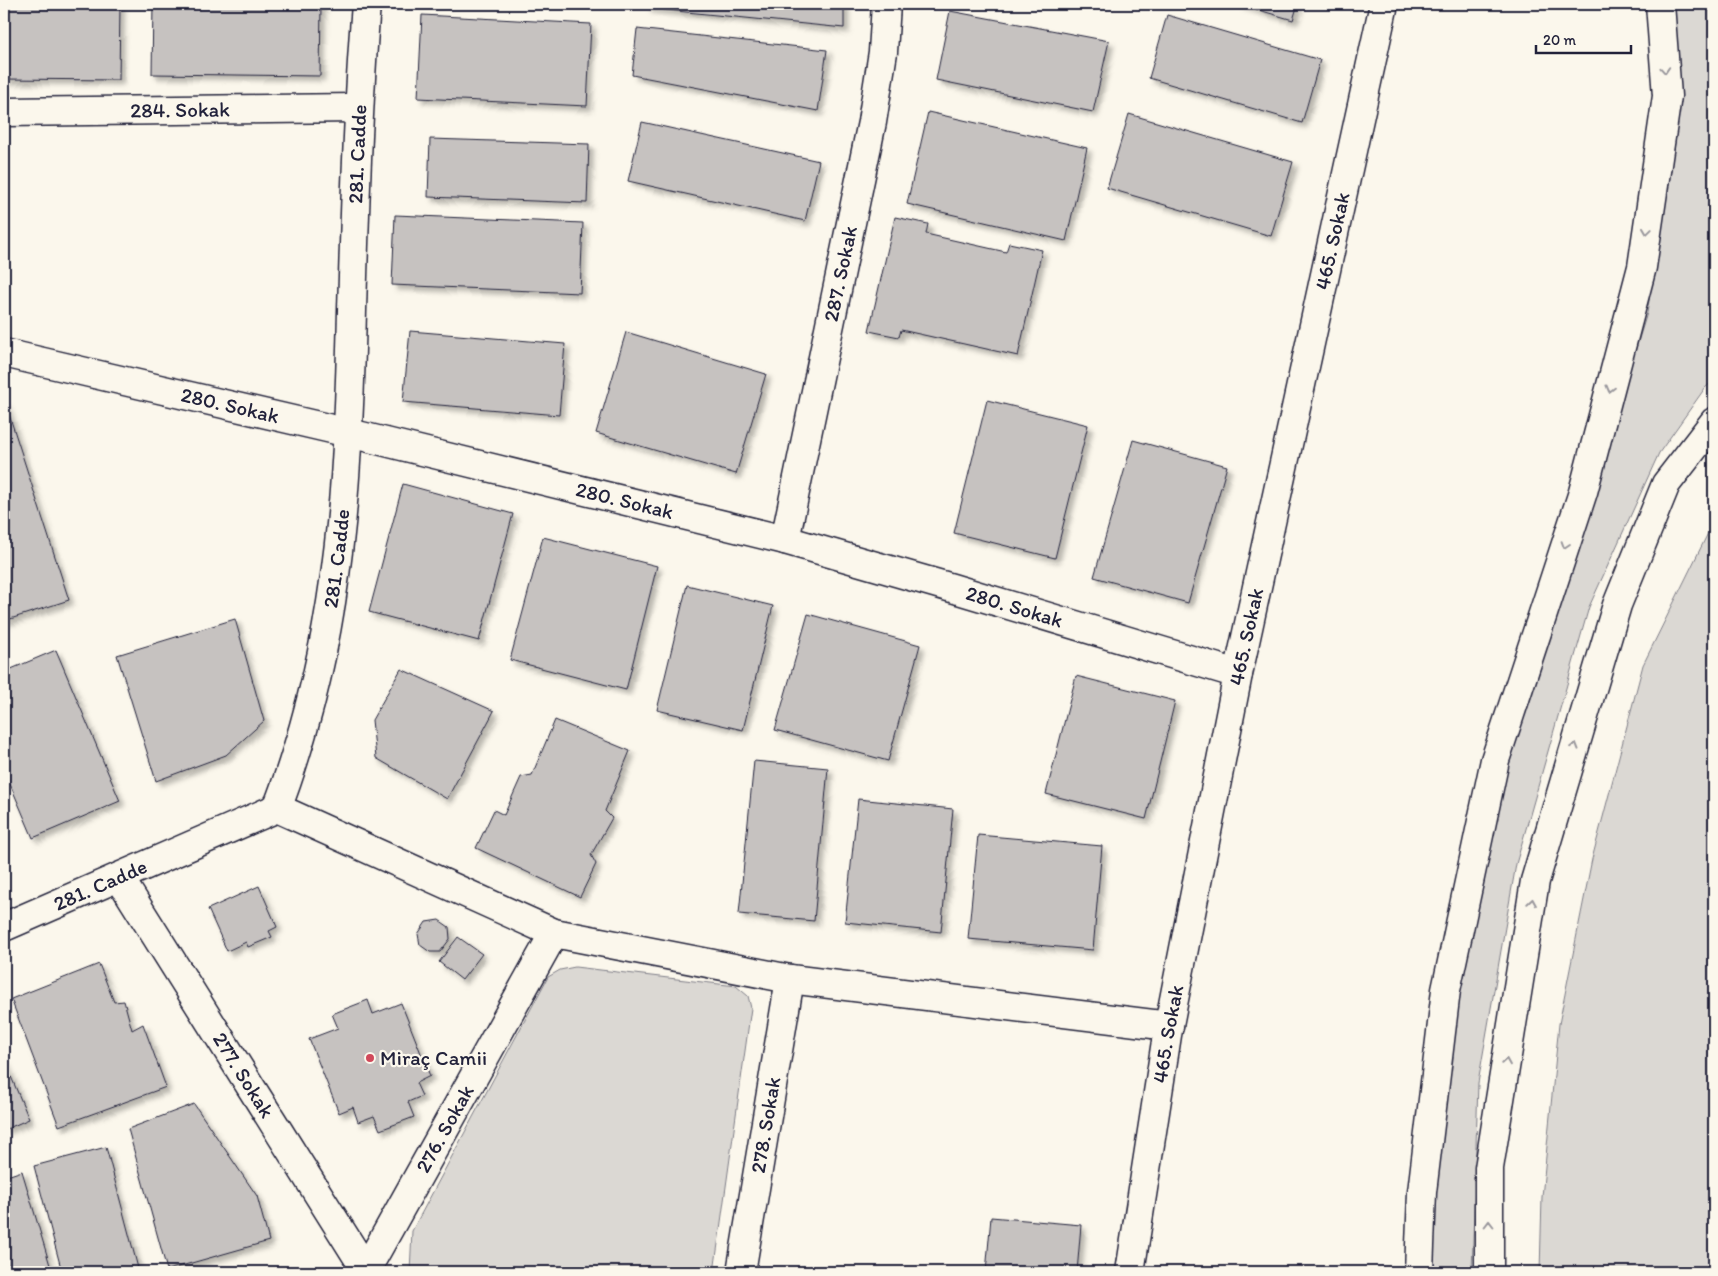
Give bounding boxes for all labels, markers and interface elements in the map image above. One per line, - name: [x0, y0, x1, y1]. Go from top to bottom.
- scale bar: [1536, 22, 1630, 54]
- text: 20 m: [1543, 31, 1577, 49]
- one-way arrow: [1659, 66, 1670, 74]
- street label: 284. Sokak: [130, 96, 230, 123]
- street label: 281. Cadde: [342, 104, 372, 204]
- street label: 465. Sokak: [1309, 189, 1355, 292]
- street label: 287. Sokak: [818, 223, 862, 324]
- one-way arrow: [1642, 227, 1653, 235]
- street label: 280. Sokak: [179, 381, 282, 428]
- one-way arrow: [1605, 384, 1616, 393]
- street label: 280. Sokak: [573, 476, 677, 524]
- street label: 281. Cadde: [317, 508, 354, 610]
- one-way arrow: [1561, 540, 1571, 549]
- street label: 280. Sokak: [963, 580, 1066, 633]
- street label: 465. Sokak: [1223, 585, 1268, 687]
- one-way arrow: [1570, 742, 1580, 750]
- street label: 281. Cadde: [49, 853, 151, 916]
- one-way arrow: [1526, 898, 1537, 906]
- street label: 465. Sokak: [1147, 982, 1189, 1085]
- street label: 277. Sokak: [208, 1027, 280, 1123]
- place label: Miraç Camii: [380, 1045, 487, 1070]
- marker: Miraç Camii: [364, 1052, 376, 1064]
- one-way arrow: [1500, 1058, 1510, 1067]
- street label: 278. Sokak: [745, 1075, 785, 1175]
- street label: 276. Sokak: [410, 1080, 479, 1177]
- one-way arrow: [1484, 1219, 1494, 1227]

